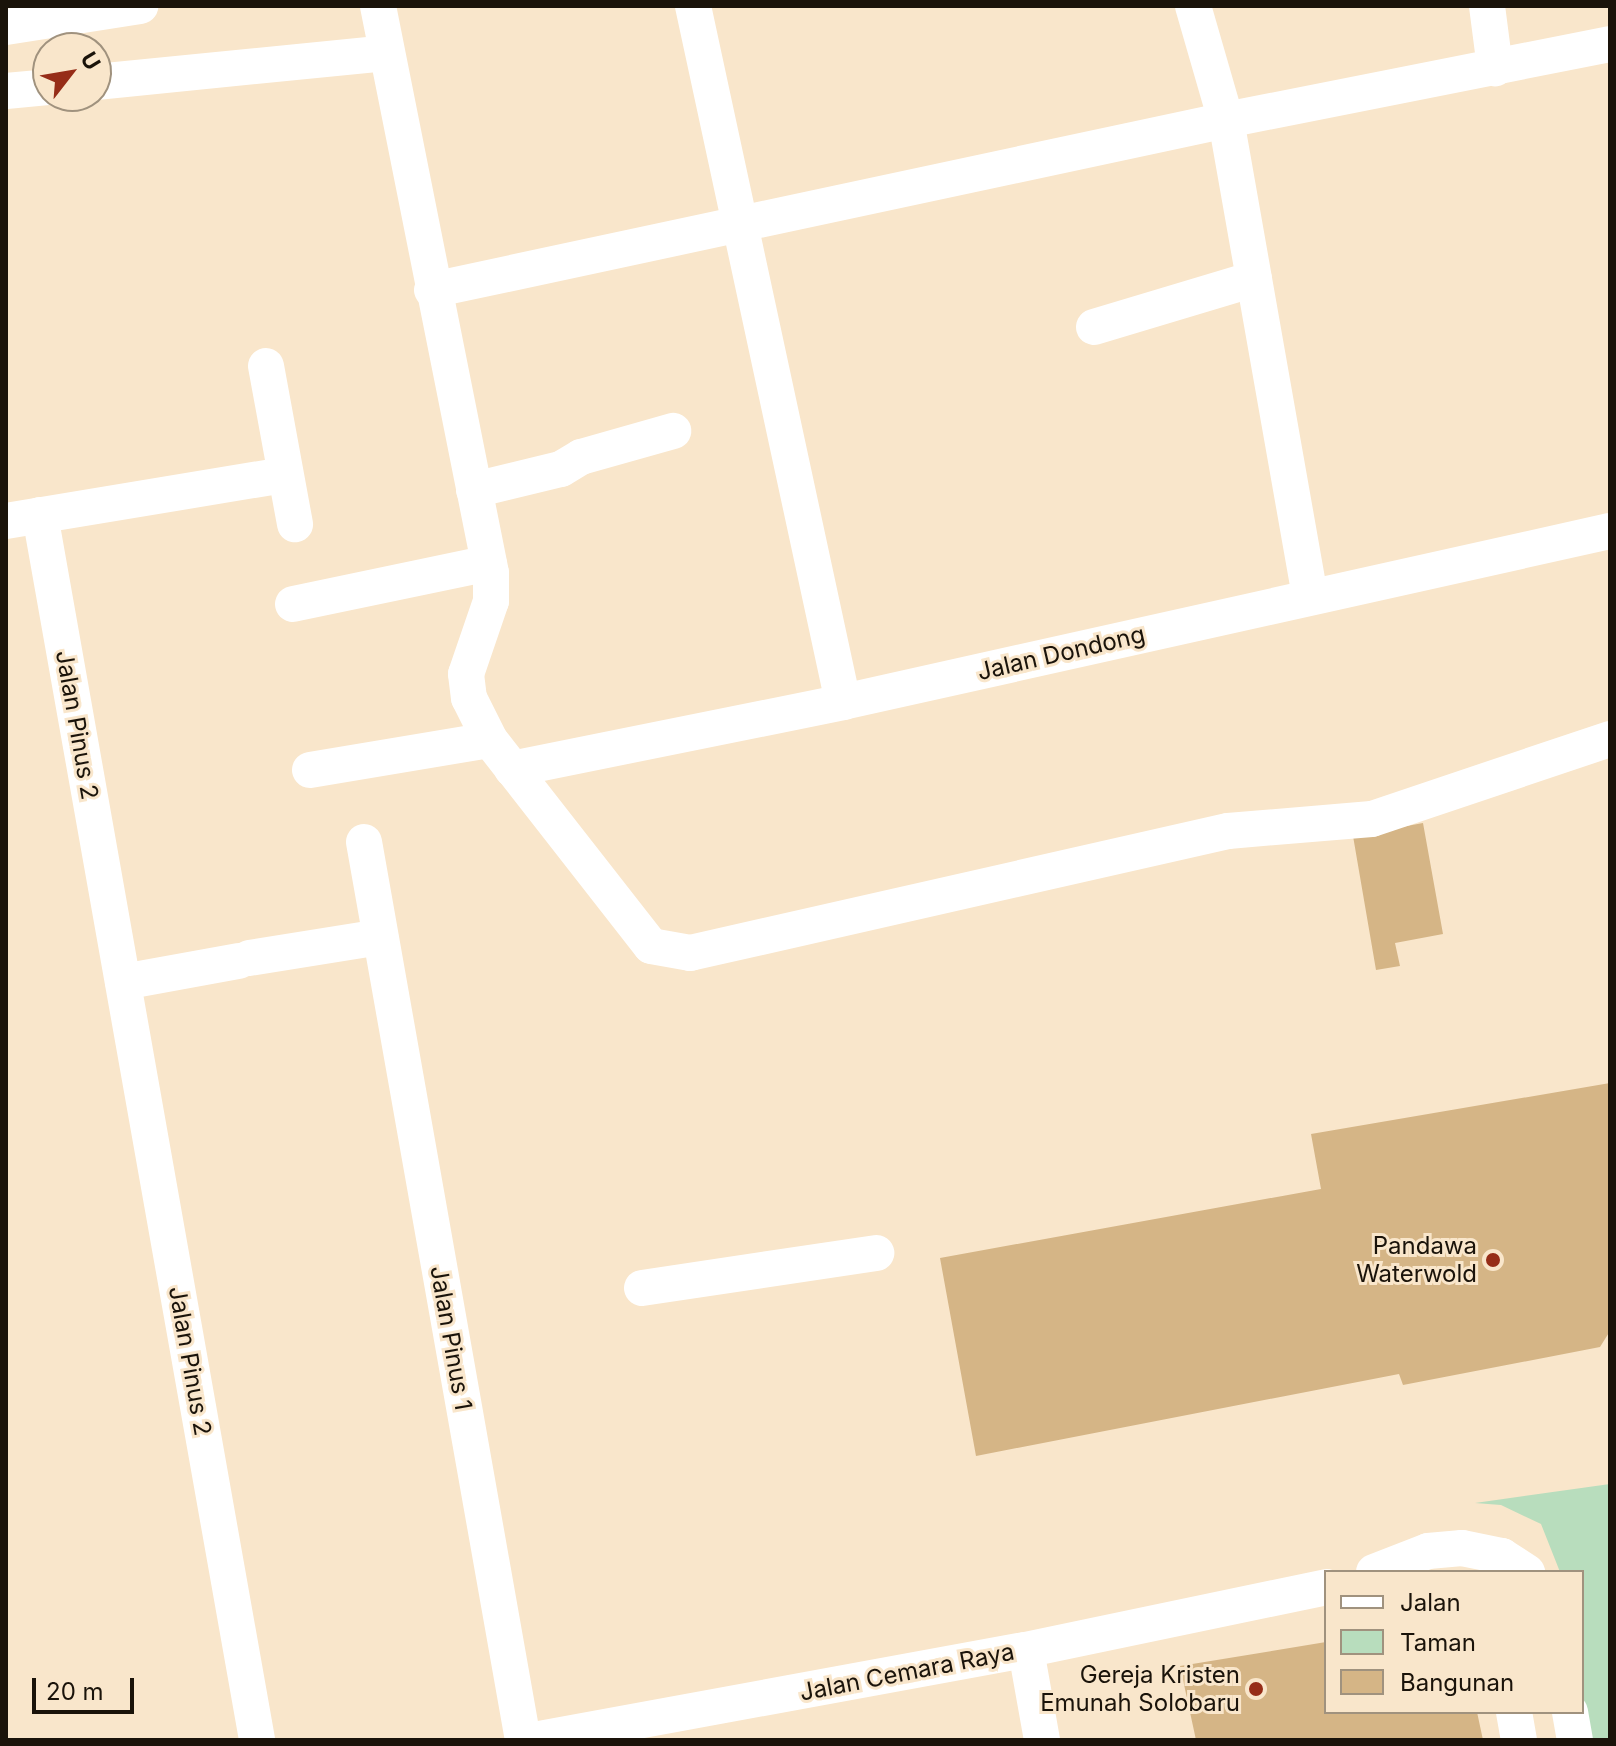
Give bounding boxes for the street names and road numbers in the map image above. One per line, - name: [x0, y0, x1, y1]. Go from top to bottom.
- street label: Jalan Dondong: [974, 620, 1148, 686]
- street label: Jalan Pinus 2: [50, 648, 104, 802]
- street label: Jalan Pinus 1: [424, 1264, 478, 1412]
- street label: Jalan Pinus 2: [163, 1284, 217, 1438]
- street label: Jalan Cemara Raya: [797, 1637, 1017, 1707]

